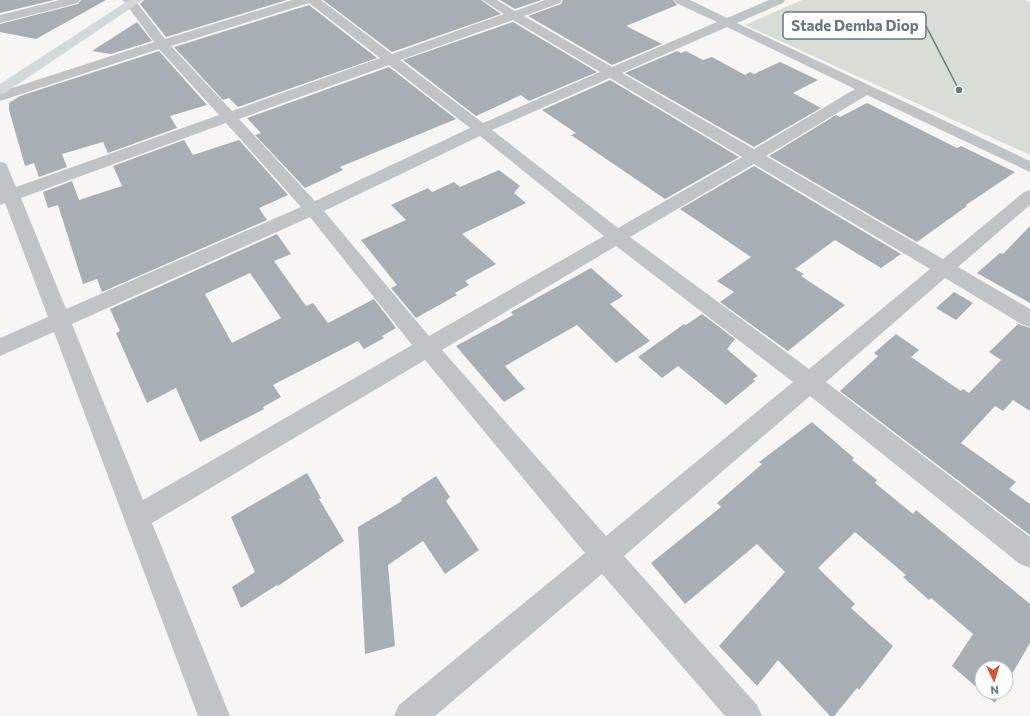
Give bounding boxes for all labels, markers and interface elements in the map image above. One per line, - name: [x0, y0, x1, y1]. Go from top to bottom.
- callout: Stade Demba Diop: [783, 12, 926, 39]
- text: Stade Demba Diop: [791, 16, 919, 34]
- north arrow: [974, 660, 1014, 700]
- text: N: [990, 684, 999, 697]

